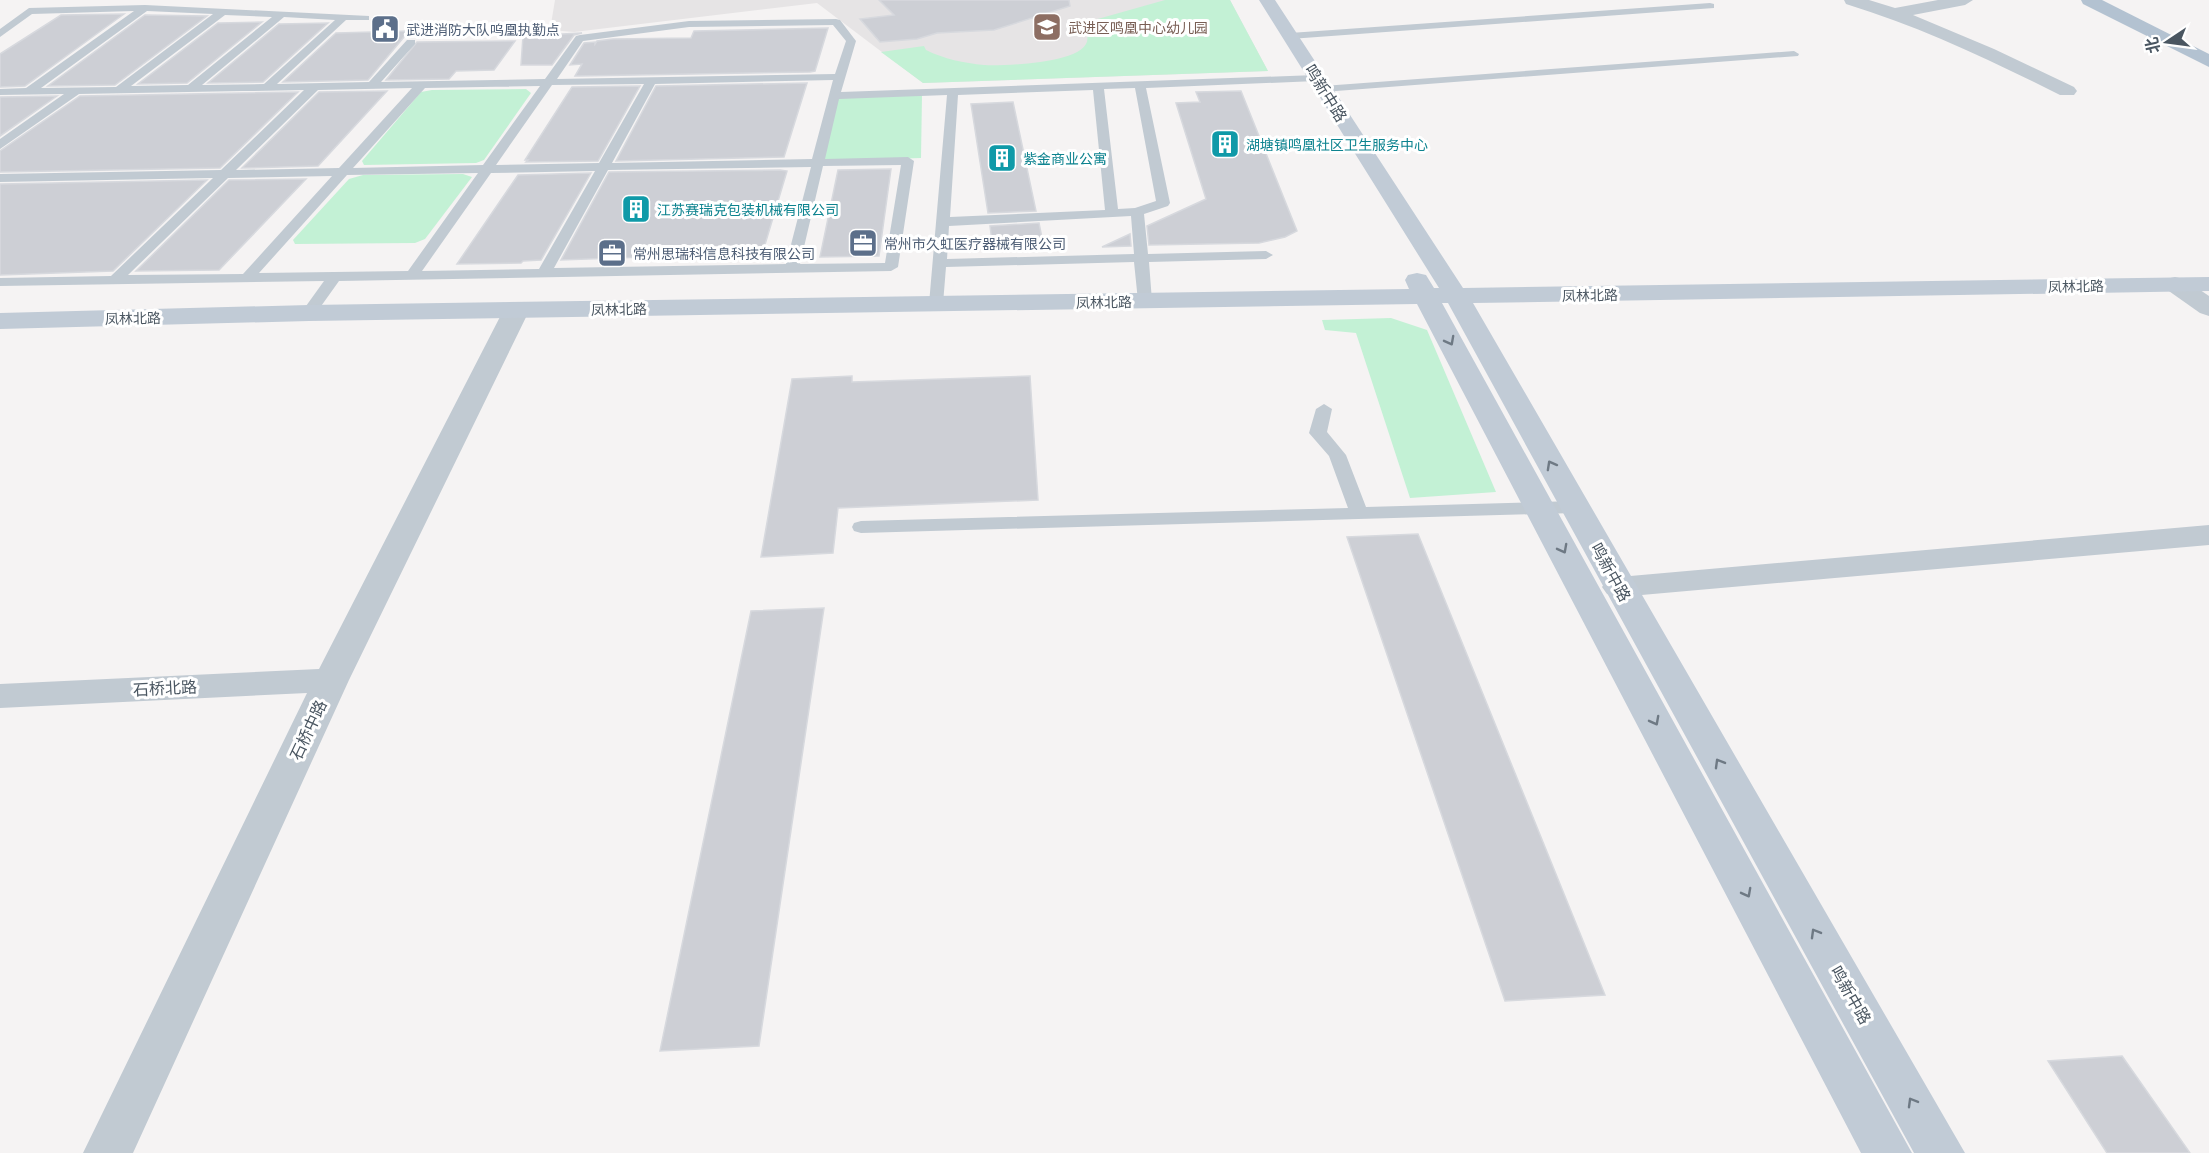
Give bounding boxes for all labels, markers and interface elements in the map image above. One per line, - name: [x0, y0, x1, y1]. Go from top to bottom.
- school or university icon: 武进区鸣凰中心幼儿园: [1031, 11, 1063, 43]
- north arrow: [2137, 12, 2197, 72]
- public building icon: 武进消防大队呜凰执勤点: [369, 13, 401, 45]
- place label: 武进区鸣凰中心幼儿园: [1068, 18, 1208, 37]
- place label: 武进消防大队呜凰执勤点: [406, 20, 560, 39]
- text: 北: [2140, 35, 2165, 56]
- street label: 鸣新中路: [1300, 60, 1352, 126]
- building icon: 湖塘镇鸣凰社区卫生服务中心: [1209, 128, 1241, 160]
- place label: 湖塘镇鸣凰社区卫生服务中心: [1246, 135, 1428, 154]
- building icon: 紫金商业公寓: [986, 142, 1018, 174]
- place label: 紫金商业公寓: [1023, 149, 1107, 168]
- building icon: 江苏赛瑞克包装机械有限公司: [620, 193, 652, 225]
- place label: 江苏赛瑞克包装机械有限公司: [657, 200, 839, 219]
- office icon: 常州市久虹医疗器械有限公司: [847, 227, 879, 259]
- place label: 常州市久虹医疗器械有限公司: [884, 234, 1066, 253]
- office icon: 常州思瑞科信息科技有限公司: [596, 237, 628, 269]
- place label: 常州思瑞科信息科技有限公司: [633, 244, 815, 263]
- street label: 凤林北路: [2048, 276, 2104, 296]
- street label: 凤林北路: [1562, 285, 1618, 305]
- street label: 凤林北路: [1076, 292, 1132, 312]
- street label: 凤林北路: [591, 299, 647, 319]
- street label: 凤林北路: [105, 308, 161, 328]
- one-way arrow: [1443, 334, 1454, 345]
- one-way arrow: [1547, 461, 1558, 471]
- street label: 鸣新中路: [1586, 539, 1636, 605]
- one-way arrow: [1555, 543, 1567, 554]
- street label: 石桥北路: [132, 675, 198, 701]
- street label: 石桥中路: [285, 696, 331, 764]
- one-way arrow: [1648, 715, 1659, 725]
- one-way arrow: [1715, 759, 1726, 769]
- one-way arrow: [1740, 887, 1751, 897]
- one-way arrow: [1811, 928, 1822, 939]
- street label: 鸣新中路: [1825, 962, 1877, 1028]
- one-way arrow: [1907, 1098, 1919, 1108]

